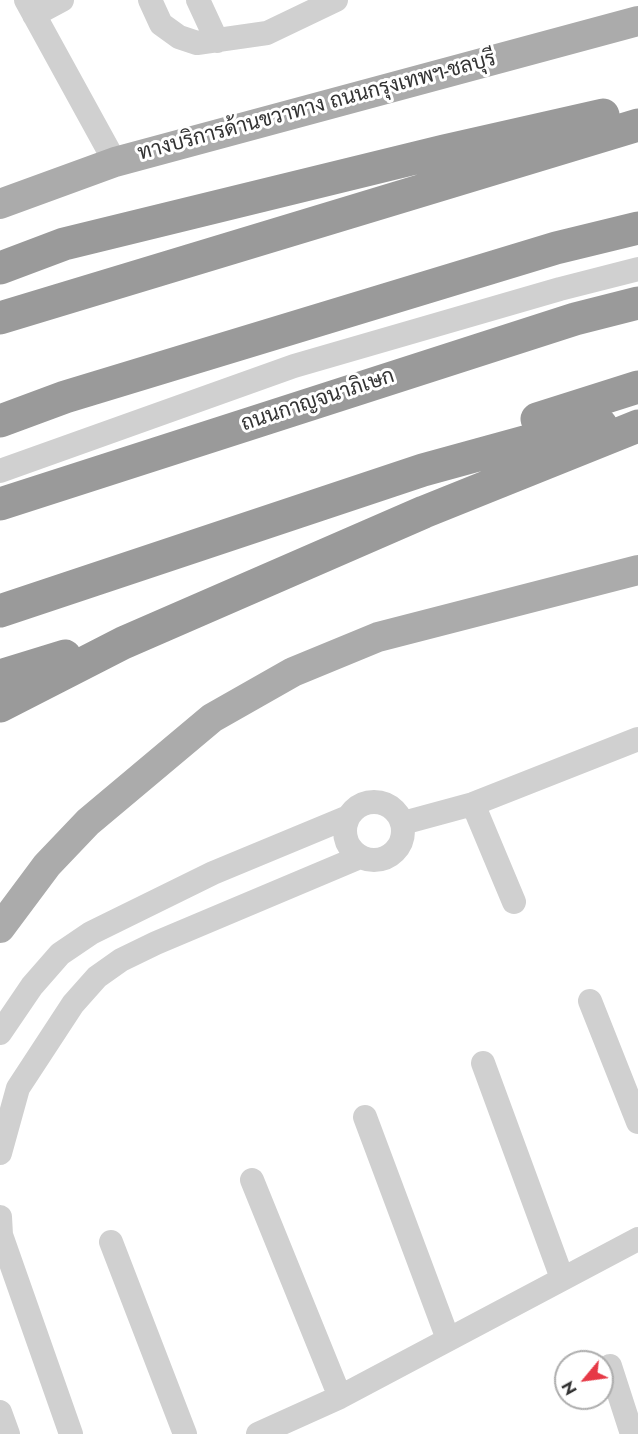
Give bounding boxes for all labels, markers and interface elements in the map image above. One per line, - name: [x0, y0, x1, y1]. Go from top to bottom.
- street label: ทางบริการด้านขวาทาง ถนนกรุงเทพฯ-ชลบุรี: [135, 47, 499, 167]
- street label: ถนนกาญจนาภิเษก: [238, 364, 398, 438]
- north arrow: [554, 1350, 614, 1410]
- text: N: [556, 1377, 583, 1399]

